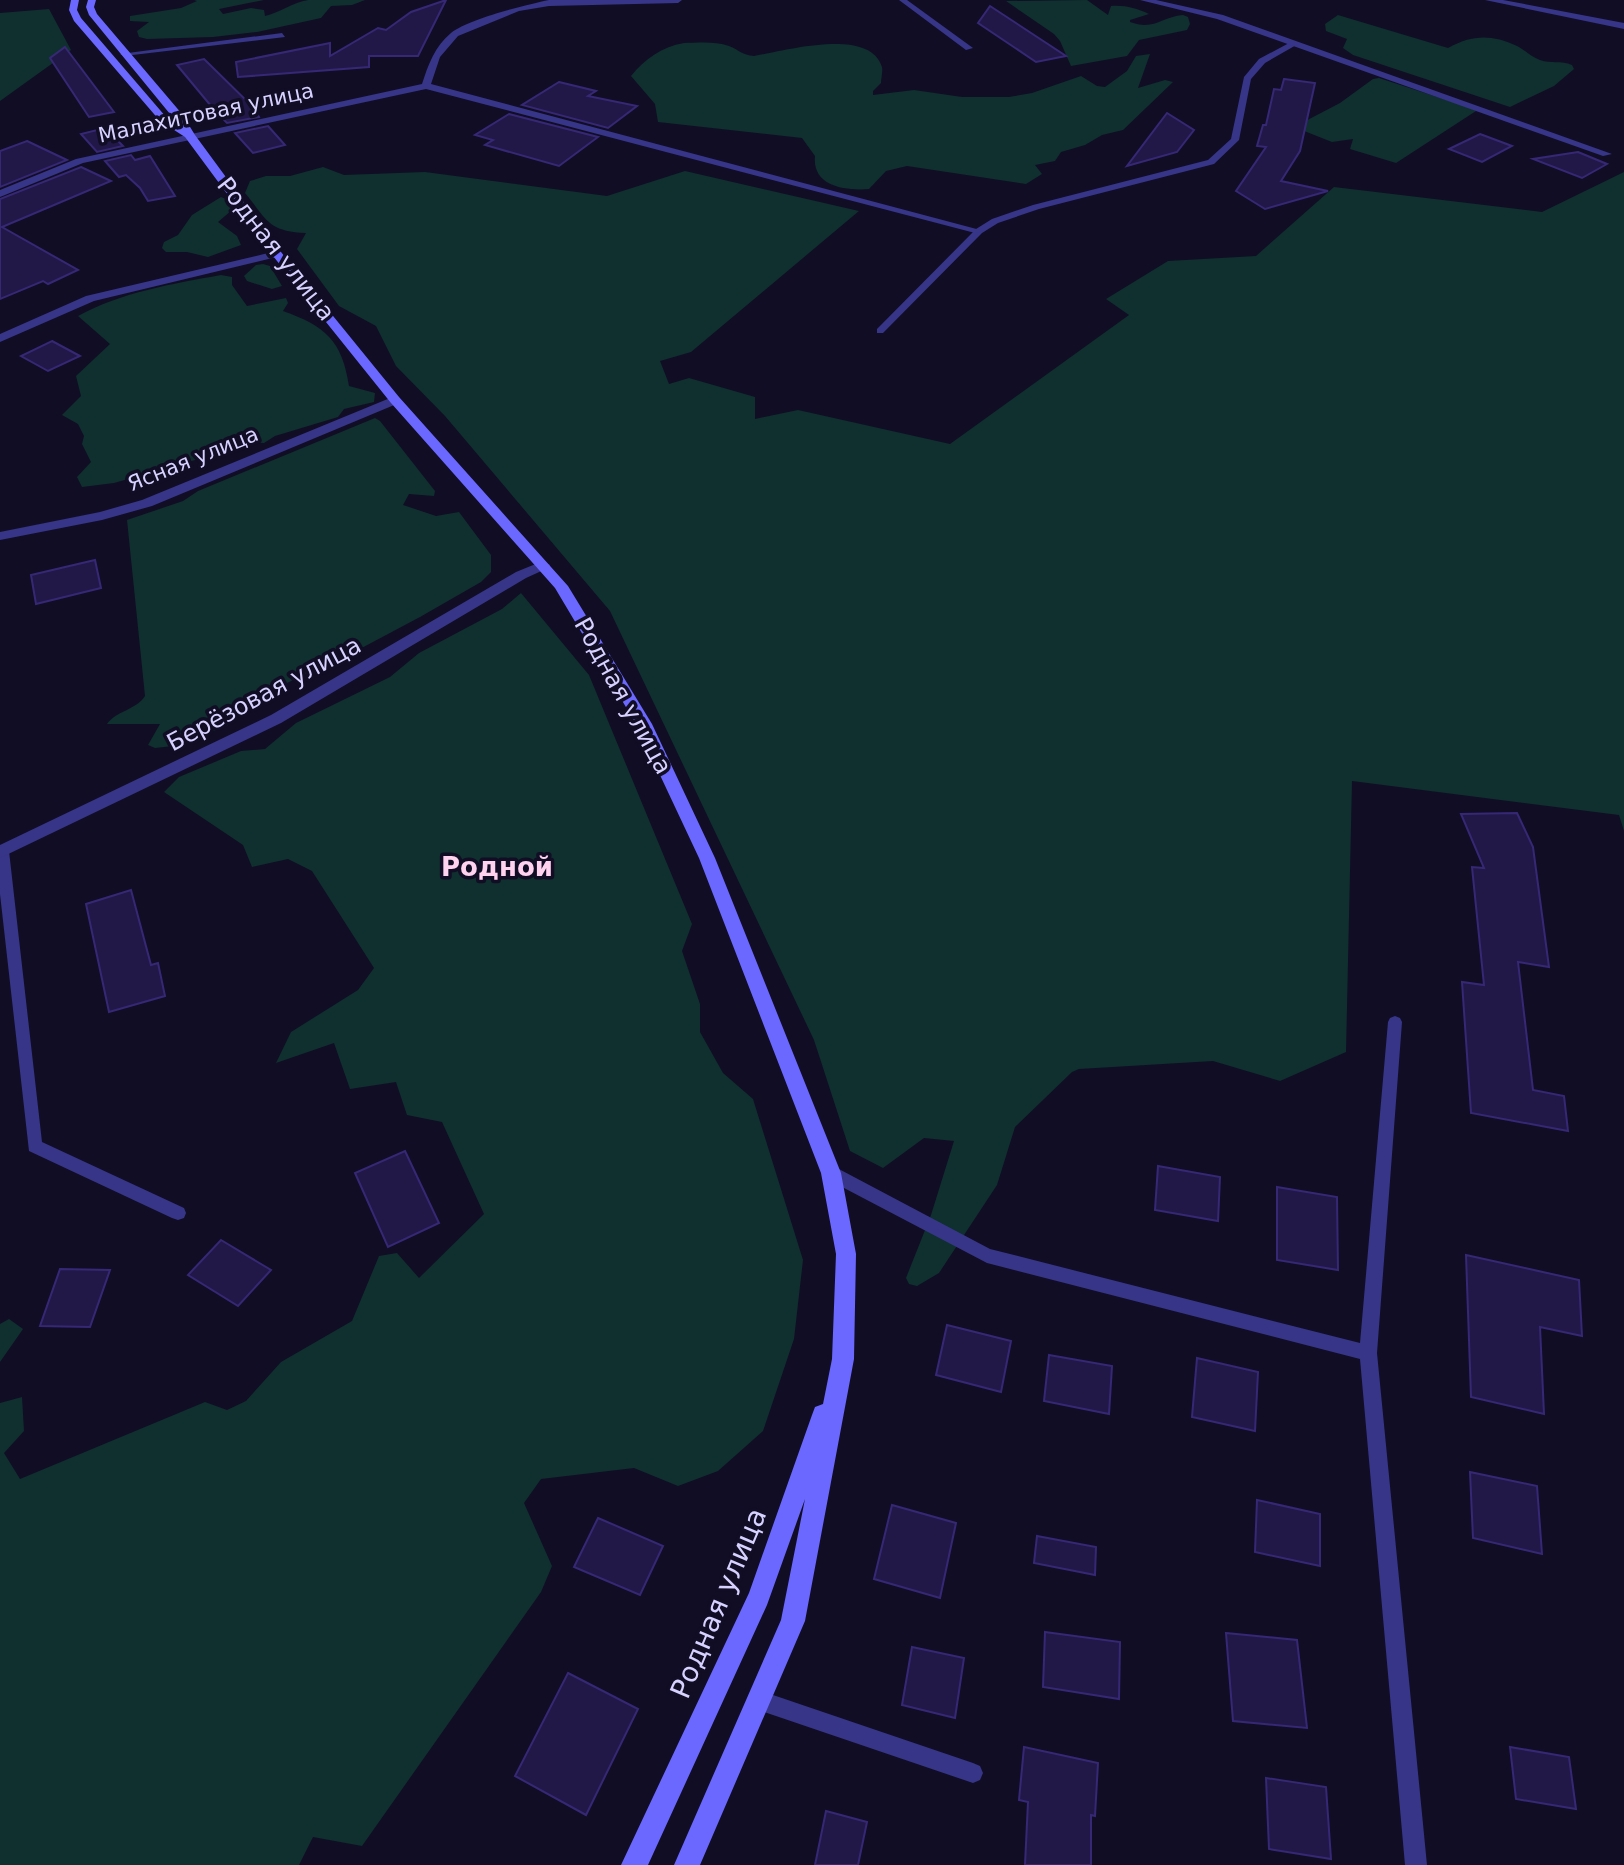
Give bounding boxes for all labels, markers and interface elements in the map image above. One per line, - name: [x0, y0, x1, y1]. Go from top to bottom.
- street label: Малахитовая улица: [96, 78, 316, 148]
- street label: Родная улица: [211, 172, 341, 326]
- street label: Ясная улица: [124, 422, 262, 496]
- street label: Родная улица: [568, 613, 678, 779]
- street label: Берёзовая улица: [162, 631, 366, 757]
- district label: Родной: [441, 852, 553, 882]
- street label: Родная улица: [664, 1503, 773, 1703]

